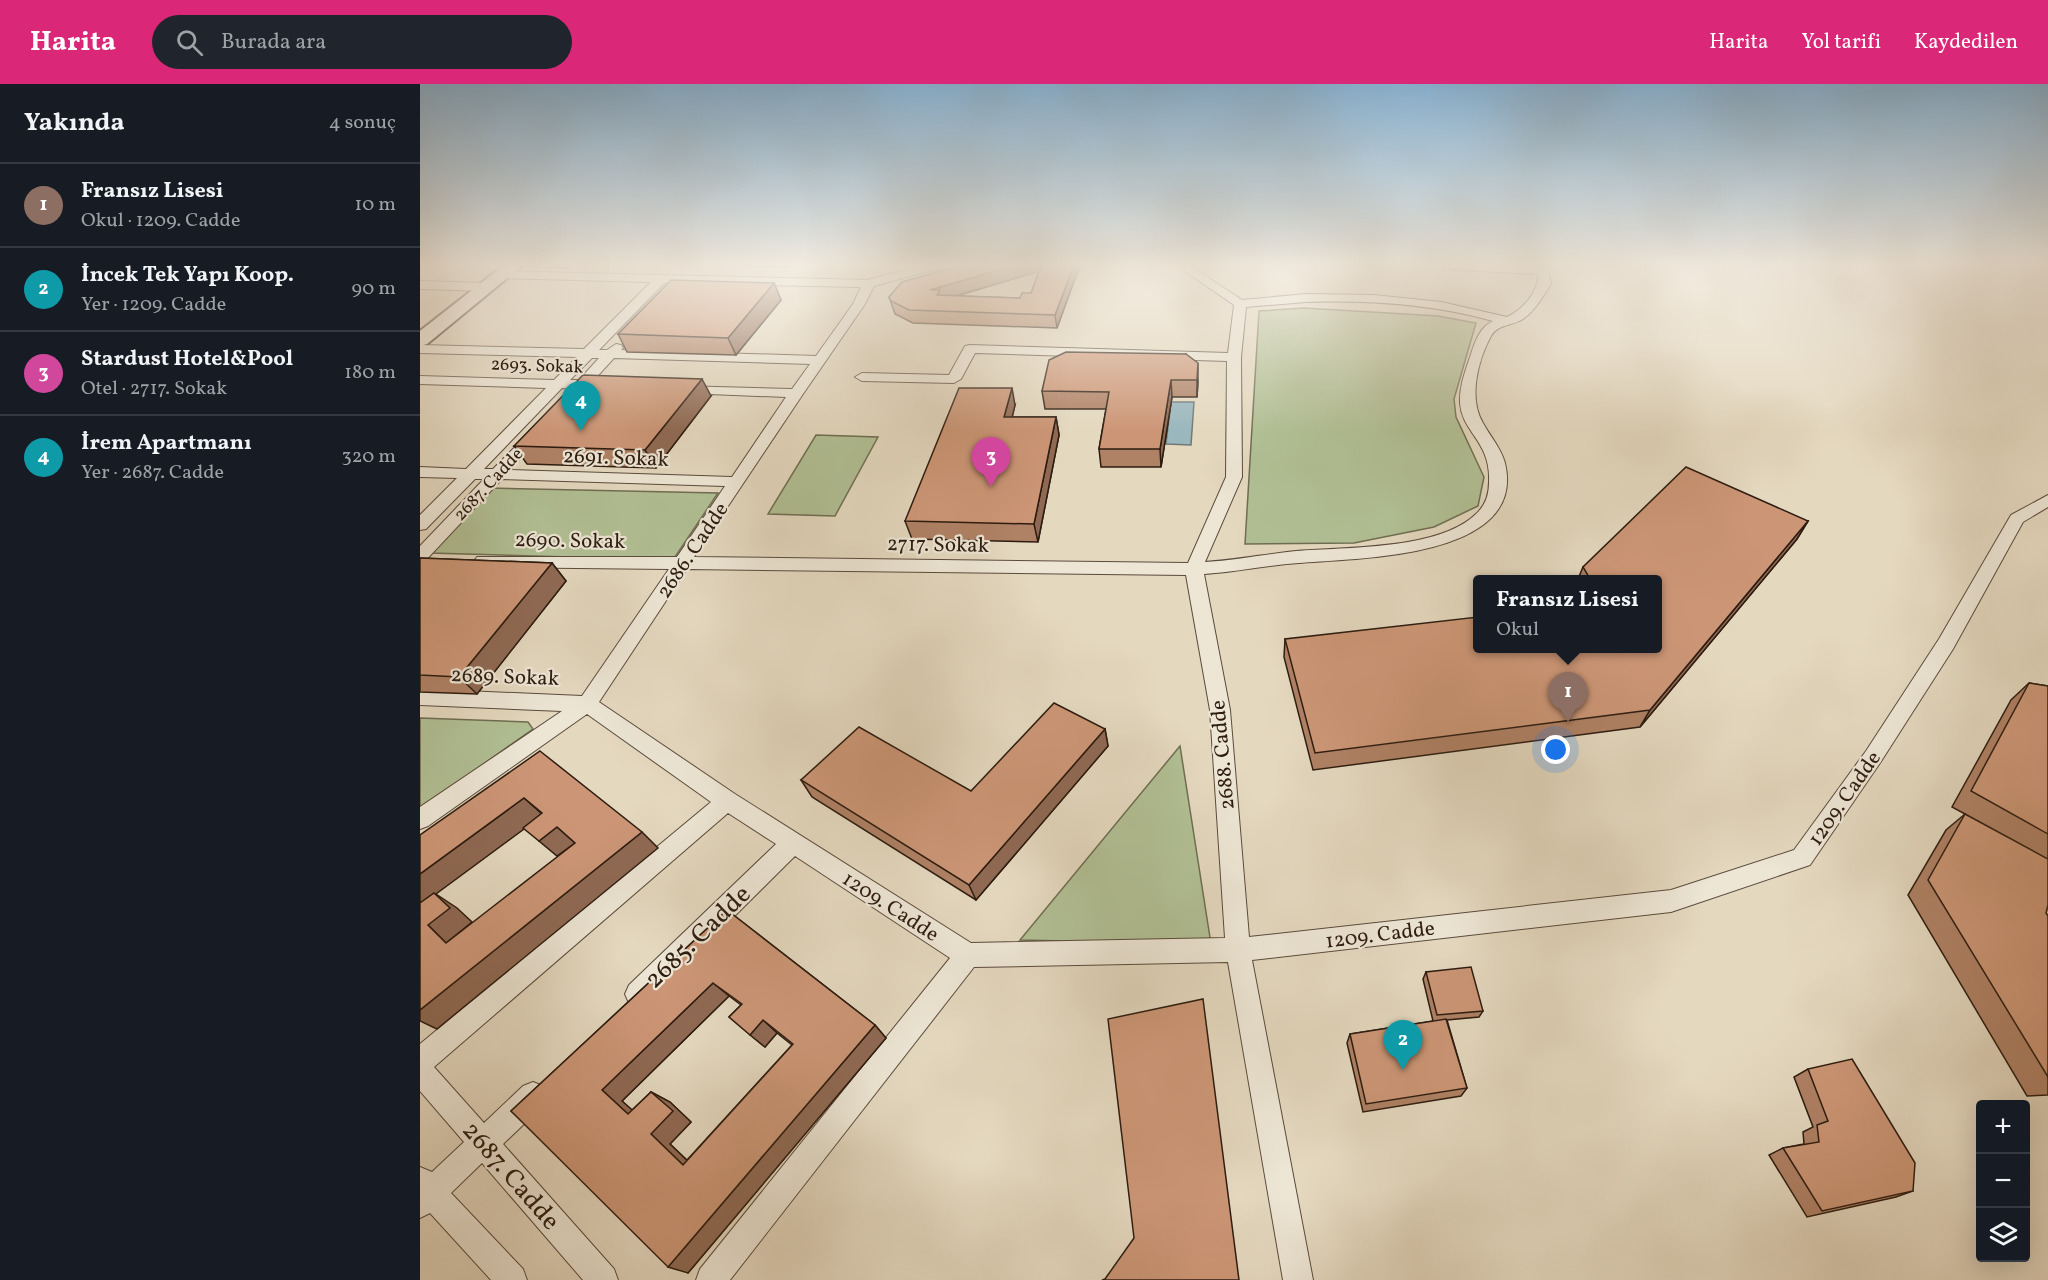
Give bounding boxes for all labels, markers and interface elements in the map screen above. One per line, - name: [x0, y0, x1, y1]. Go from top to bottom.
- search box: [152, 15, 572, 69]
- text: Harita: [30, 23, 116, 62]
- icon: search: [173, 26, 206, 59]
- text: Burada ara: [221, 27, 326, 58]
- text: Harita: [1709, 28, 1768, 57]
- text: Yol tarifi: [1801, 28, 1881, 57]
- text: Kaydedilen: [1914, 28, 2018, 57]
- text: Yakında: [24, 105, 125, 141]
- text: 4 sonuç: [329, 109, 396, 137]
- text: Fransız Lisesi: [81, 176, 224, 207]
- text: 1: [39, 191, 48, 219]
- text: 10 m: [355, 191, 396, 219]
- text: Okul · 1209. Cadde: [81, 207, 240, 235]
- text: İncek Tek Yapı Koop.: [81, 260, 294, 291]
- text: 2: [38, 275, 49, 303]
- text: 90 m: [352, 275, 396, 303]
- text: Yer · 1209. Cadde: [81, 291, 226, 319]
- text: Stardust Hotel&Pool: [81, 344, 293, 375]
- street label: 2693. Sokak: [490, 352, 584, 381]
- text: 3: [38, 359, 49, 387]
- text: 180 m: [344, 359, 396, 387]
- text: Otel · 2717. Sokak: [81, 375, 227, 403]
- pin: 4: [562, 382, 600, 431]
- text: İrem Apartmanı: [81, 428, 252, 459]
- pin: 3: [972, 438, 1010, 487]
- street label: 2691. Sokak: [562, 442, 670, 475]
- text: 4: [37, 443, 50, 471]
- text: 320 m: [341, 443, 396, 471]
- street label: 2687. Cadde: [448, 443, 530, 527]
- text: Yer · 2687. Cadde: [81, 459, 224, 487]
- street label: 2686. Cadde: [650, 497, 736, 605]
- street label: 2690. Sokak: [514, 526, 626, 557]
- street label: 2717. Sokak: [887, 530, 990, 561]
- popup: [1473, 575, 1662, 653]
- text: Fransız Lisesi: [1496, 585, 1639, 616]
- text: Okul: [1496, 616, 1539, 644]
- street label: 2689. Sokak: [450, 661, 560, 694]
- pin: 1: [1548, 672, 1588, 722]
- street label: 2688. Cadde: [1204, 699, 1243, 811]
- your location: [1541, 735, 1570, 764]
- street label: 1209. Cadde: [1802, 745, 1889, 852]
- street label: 1209. Cadde: [836, 865, 944, 949]
- street label: 2685. Cadde: [637, 877, 760, 997]
- street label: 1209. Cadde: [1324, 914, 1437, 957]
- pin: 2: [1384, 1020, 1422, 1070]
- map controls: [1976, 1100, 2030, 1262]
- button: +: [1976, 1100, 2030, 1154]
- street label: 2687. Cadde: [453, 1114, 568, 1238]
- button: −: [1976, 1154, 2030, 1208]
- button: layers: [1976, 1208, 2030, 1262]

